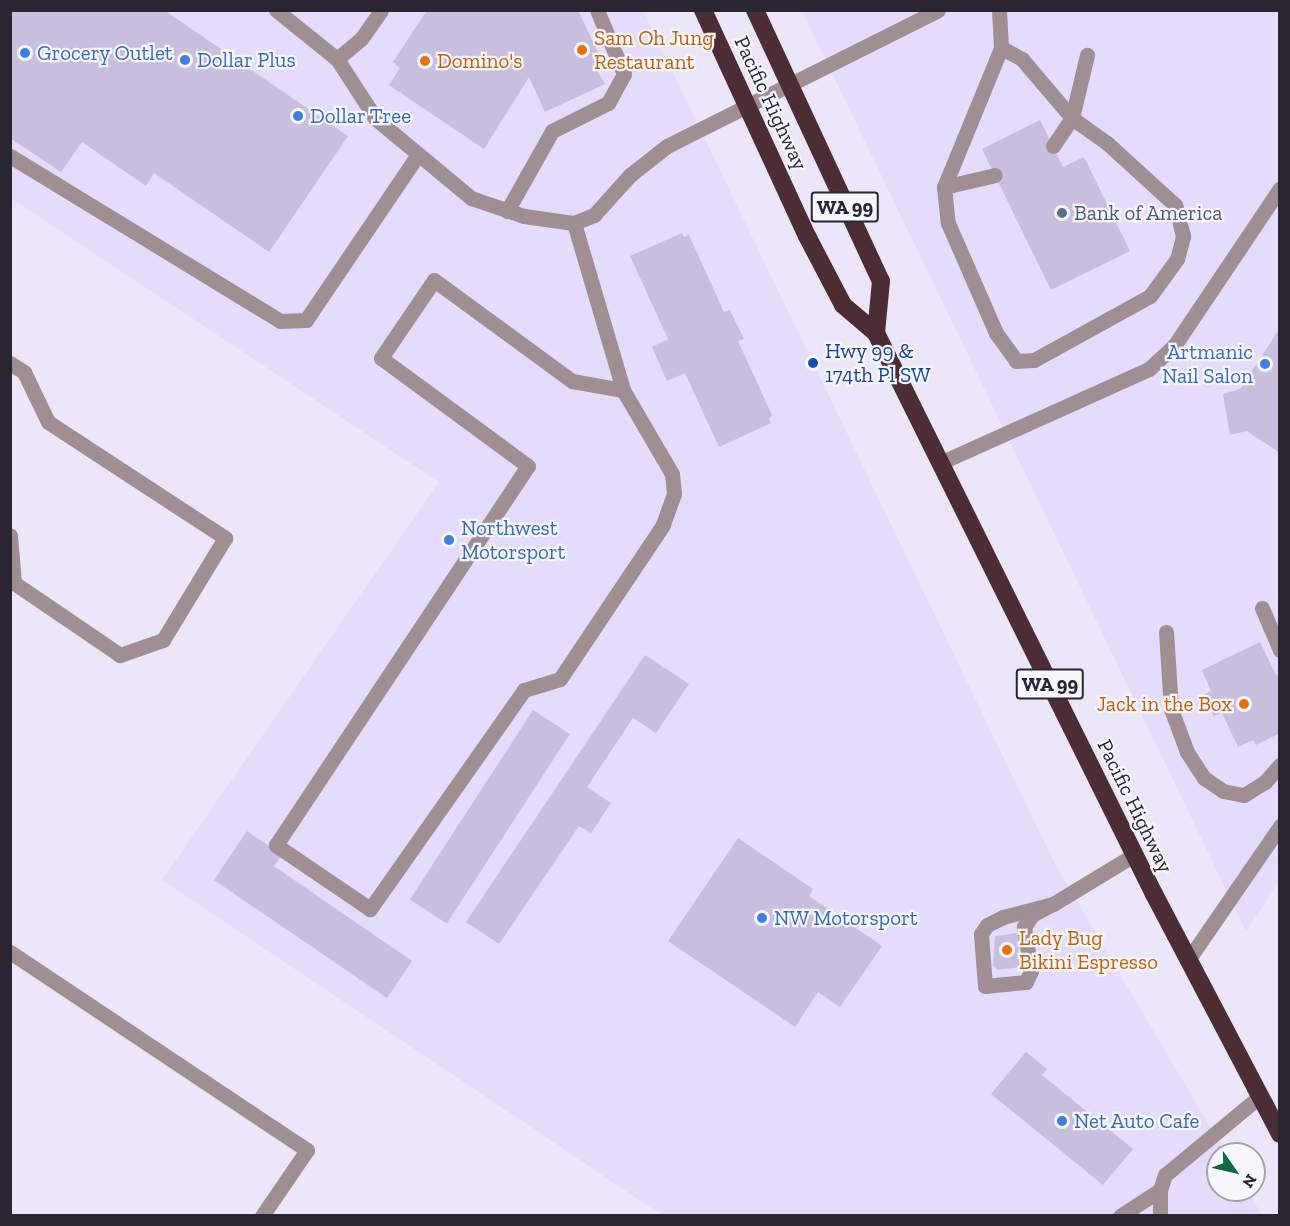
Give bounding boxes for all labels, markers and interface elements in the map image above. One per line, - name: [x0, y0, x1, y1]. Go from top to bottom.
- place label: Sam Oh Jung Restaurant: [594, 25, 714, 75]
- street label: Pacific Highway: [729, 32, 813, 174]
- place label: Grocery Outlet: [37, 40, 173, 66]
- marker: Sam Oh Jung Restaurant: [575, 43, 589, 57]
- marker: Grocery Outlet: [18, 46, 32, 60]
- place label: Dollar Plus: [197, 47, 296, 73]
- place label: Domino's: [437, 48, 522, 74]
- marker: Dollar Plus: [178, 53, 192, 67]
- marker: Domino's: [418, 54, 432, 68]
- place label: Dollar Tree: [310, 103, 412, 129]
- marker: Dollar Tree: [291, 109, 305, 123]
- road number: WA 99: [809, 190, 881, 224]
- place label: Bank of America: [1074, 200, 1223, 226]
- marker: Bank of America: [1055, 206, 1069, 220]
- place label: Hwy 99 & 174th Pl SW: [825, 338, 931, 388]
- place label: Artmanic Nail Salon: [1162, 339, 1253, 389]
- marker: Hwy 99 & 174th Pl SW: [806, 356, 820, 370]
- marker: Artmanic Nail Salon: [1258, 357, 1272, 371]
- place label: Northwest Motorsport: [461, 515, 565, 565]
- marker: Northwest Motorsport: [442, 533, 456, 547]
- road number: WA 99: [1014, 667, 1086, 701]
- place label: Jack in the Box: [1097, 691, 1232, 717]
- marker: Jack in the Box: [1237, 697, 1251, 711]
- street label: Pacific Highway: [1092, 735, 1178, 877]
- place label: NW Motorsport: [774, 905, 918, 931]
- marker: NW Motorsport: [755, 911, 769, 925]
- place label: Lady Bug Bikini Espresso: [1019, 925, 1158, 975]
- marker: Lady Bug Bikini Espresso: [1000, 943, 1014, 957]
- place label: Net Auto Cafe: [1074, 1108, 1200, 1134]
- marker: Net Auto Cafe: [1055, 1114, 1069, 1128]
- north arrow: [1206, 1142, 1266, 1202]
- text: N: [1238, 1171, 1261, 1192]

